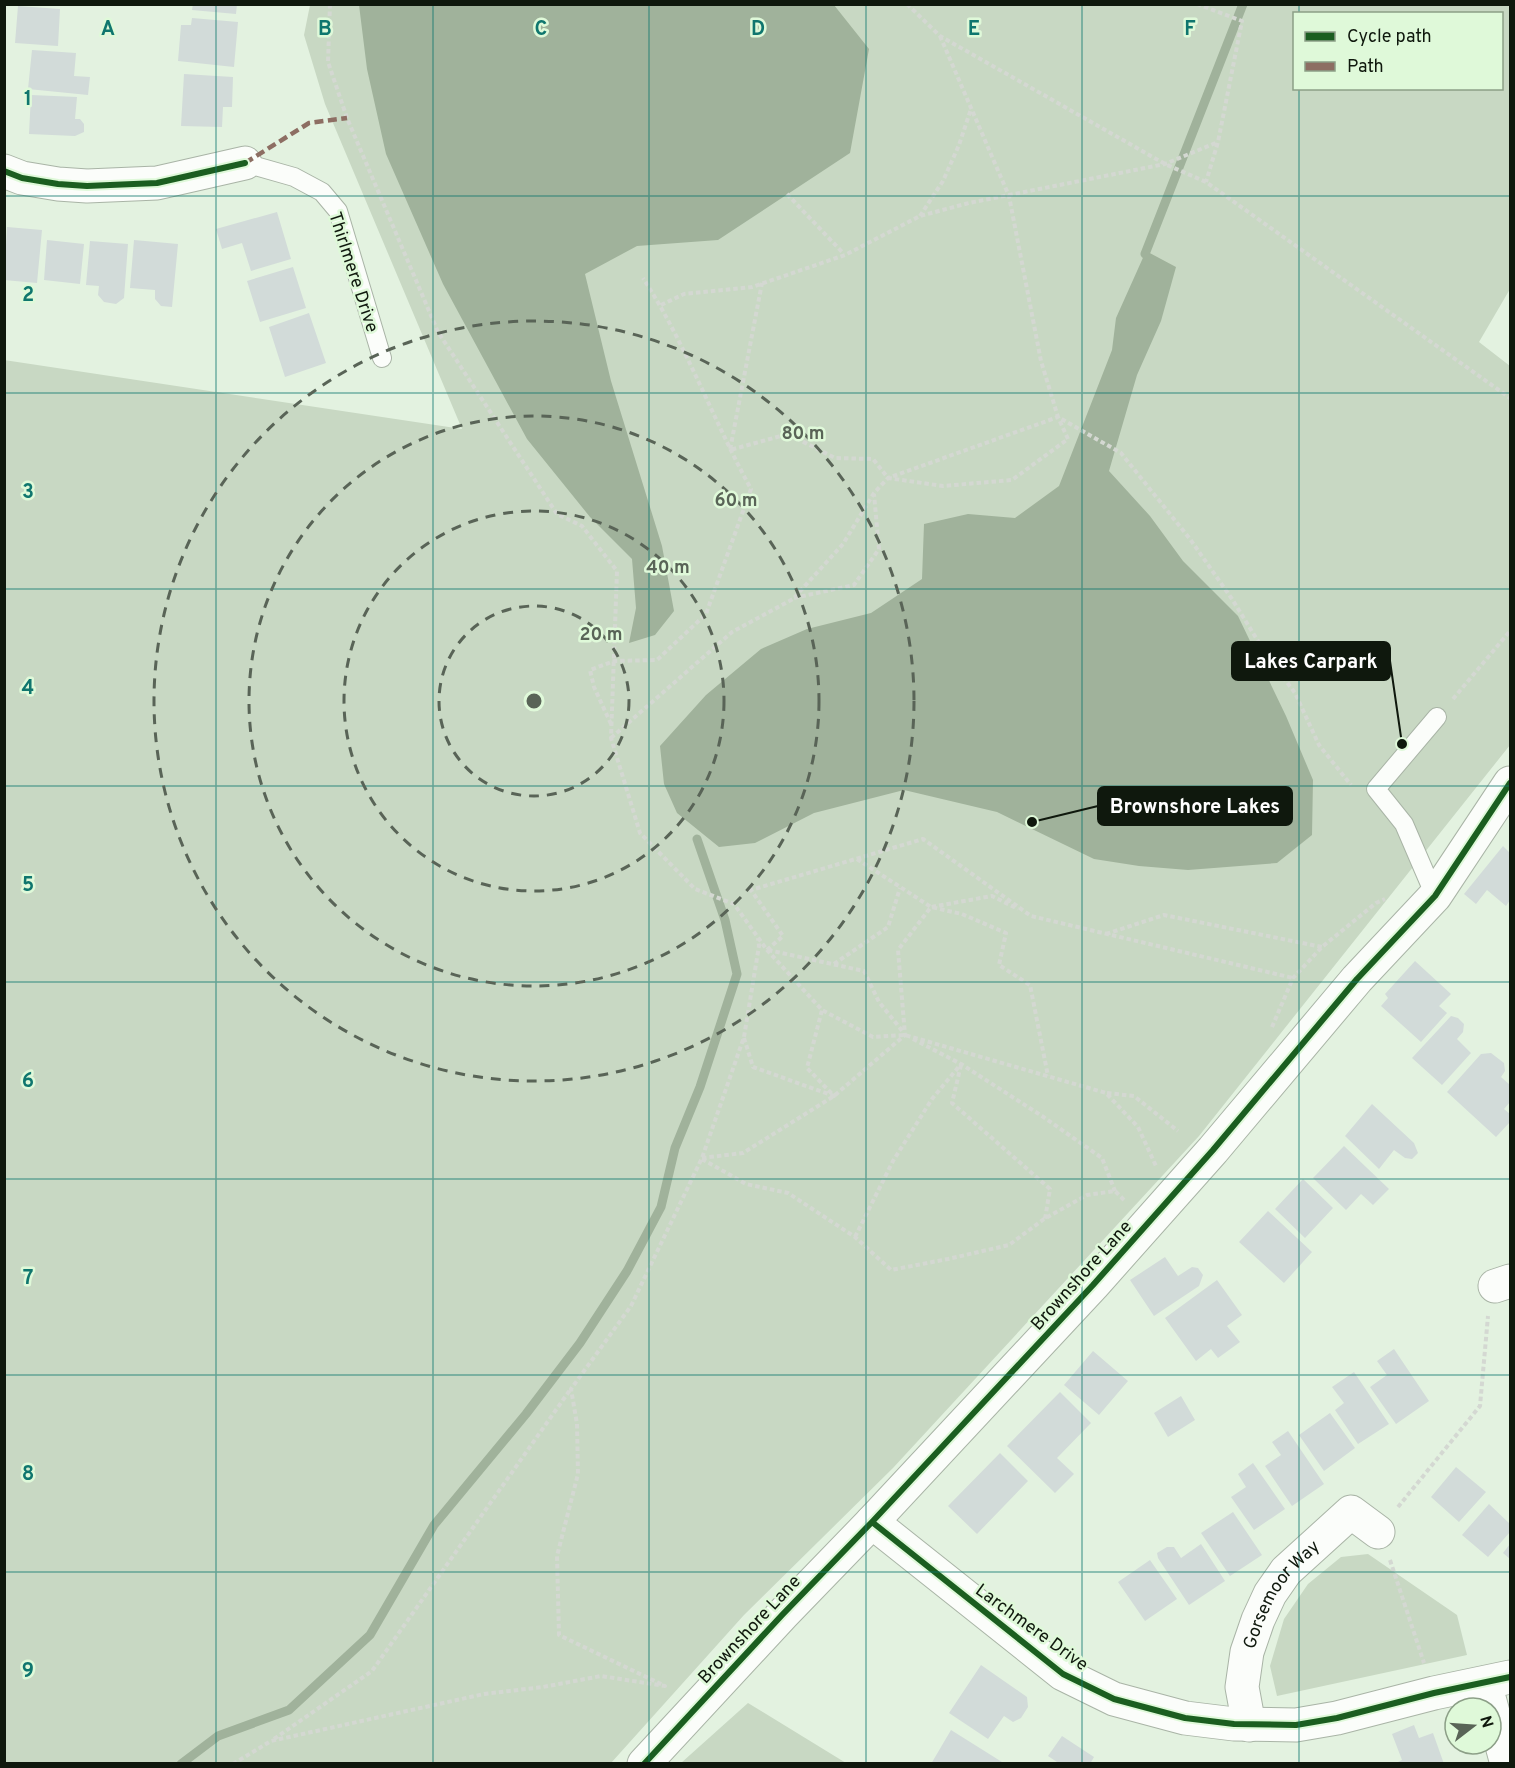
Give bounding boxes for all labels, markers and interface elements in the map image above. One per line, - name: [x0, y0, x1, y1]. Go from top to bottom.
- legend: [1293, 12, 1503, 90]
- text: A: [101, 17, 115, 43]
- text: B: [318, 17, 332, 43]
- text: C: [535, 17, 547, 43]
- text: D: [751, 17, 765, 43]
- text: E: [968, 17, 980, 43]
- text: F: [1184, 17, 1196, 43]
- text: Cycle path: [1347, 26, 1432, 49]
- text: Path: [1347, 56, 1384, 79]
- text: 1: [24, 87, 32, 113]
- street label: Thirlmere Drive: [322, 209, 383, 336]
- text: 2: [22, 283, 34, 309]
- text: 80 m: [781, 423, 825, 446]
- text: 3: [22, 480, 34, 506]
- text: 60 m: [714, 490, 758, 513]
- text: 40 m: [646, 557, 690, 580]
- text: 20 m: [579, 624, 623, 647]
- callout: Lakes Carpark: [1232, 642, 1390, 680]
- text: Lakes Carpark: [1244, 650, 1378, 676]
- text: 4: [22, 676, 34, 702]
- centre of rings: [524, 691, 544, 711]
- callout: Brownshore Lakes: [1098, 787, 1292, 825]
- text: Brownshore Lakes: [1110, 795, 1280, 821]
- text: 5: [22, 873, 34, 899]
- text: 6: [22, 1069, 34, 1095]
- street label: Brownshore Lane: [1027, 1216, 1138, 1336]
- text: 7: [23, 1266, 33, 1292]
- text: 8: [22, 1462, 34, 1488]
- street label: Gorsemoor Way: [1239, 1536, 1325, 1652]
- street label: Brownshore Lane: [694, 1571, 806, 1689]
- street label: Larchmere Drive: [970, 1579, 1092, 1677]
- text: 9: [22, 1659, 34, 1685]
- north arrow: [1443, 1696, 1503, 1756]
- text: N: [1474, 1714, 1497, 1731]

